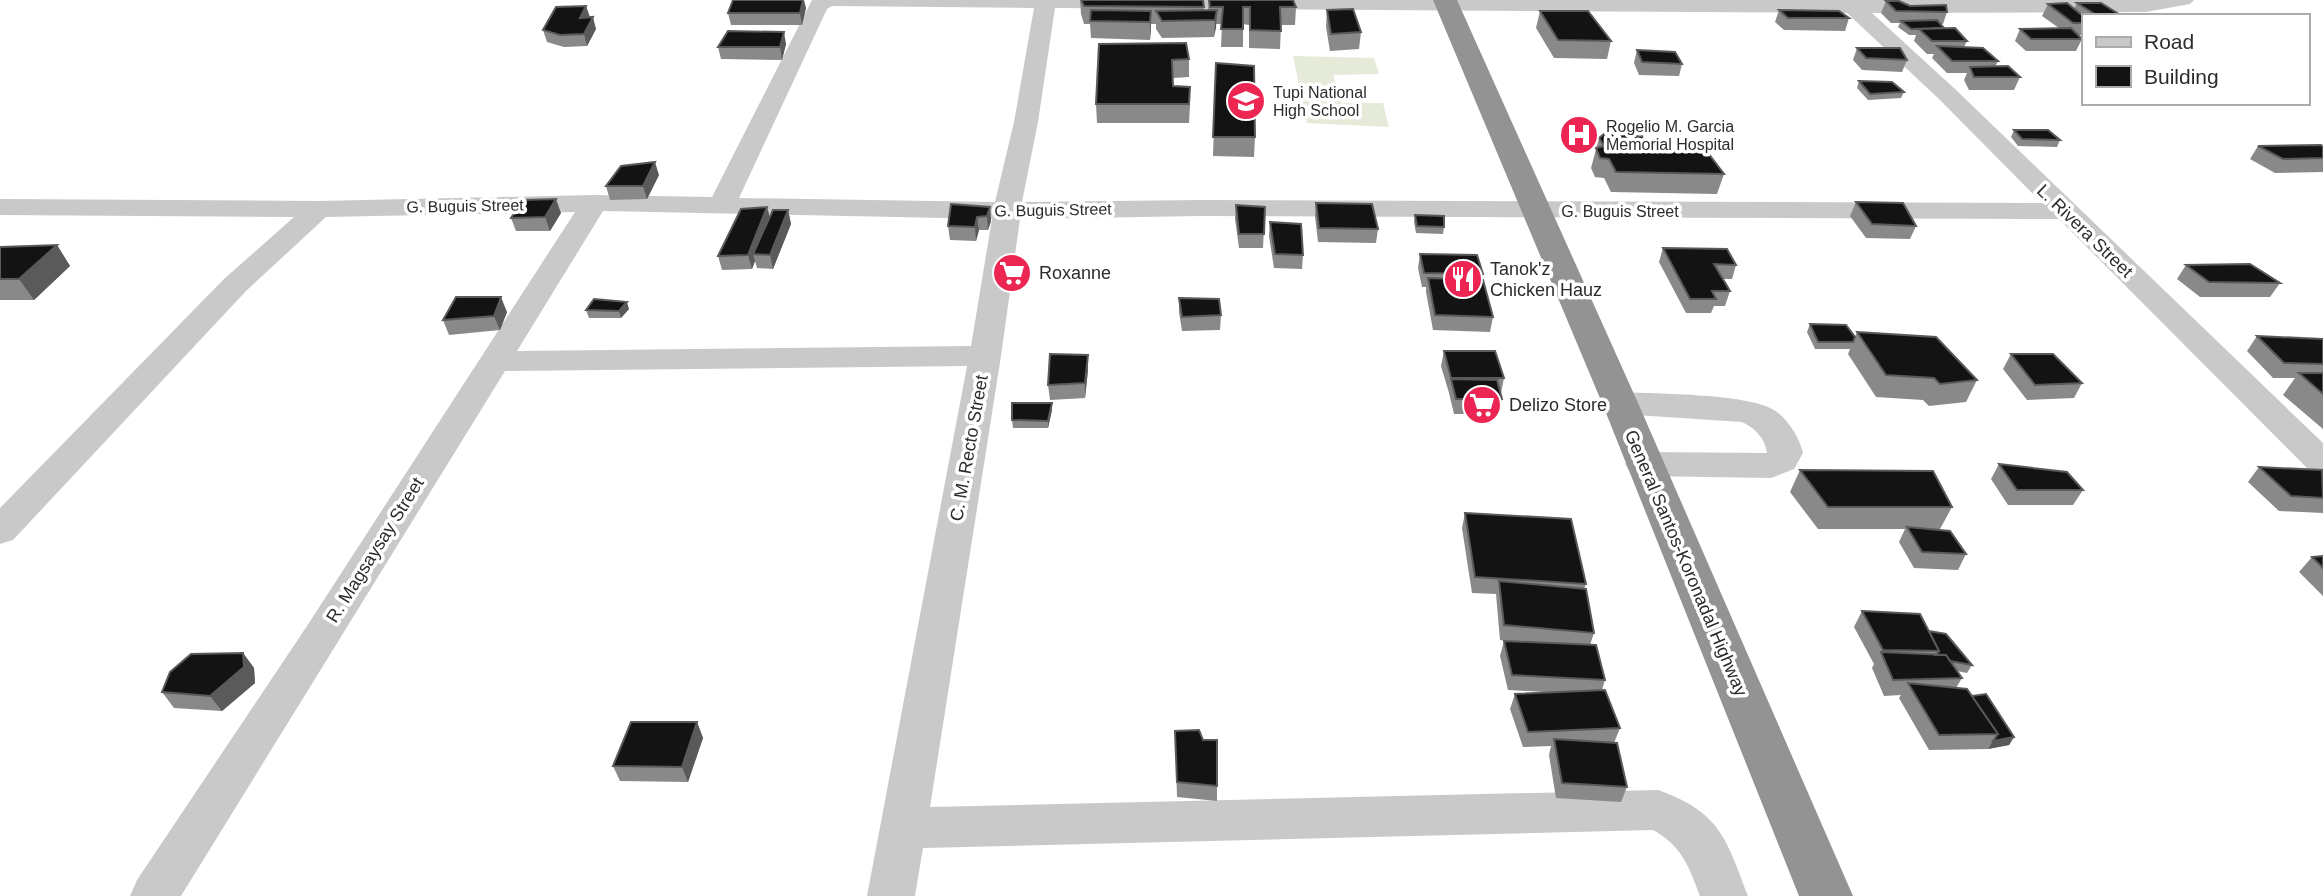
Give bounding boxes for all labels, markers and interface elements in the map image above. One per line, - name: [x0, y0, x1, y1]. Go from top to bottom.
- legend: [2082, 14, 2309, 105]
- text: Road: [2144, 30, 2194, 53]
- text: Building: [2144, 65, 2219, 88]
- school or university icon: Tupi National High School: [1225, 80, 1267, 122]
- place label: Tupi National High School: [1273, 84, 1367, 119]
- hospital icon: Rogelio M. Garcia Memorial Hospital: [1558, 114, 1600, 156]
- place label: Rogelio M. Garcia Memorial Hospital: [1606, 118, 1734, 153]
- street label: L. Rivera Street: [2033, 180, 2137, 282]
- street label: G. Buguis Street: [406, 196, 524, 216]
- street label: G. Buguis Street: [994, 200, 1112, 220]
- street label: G. Buguis Street: [1561, 203, 1679, 220]
- supermarket icon: Roxanne: [991, 252, 1033, 294]
- restaurant icon: Tanok'z Chicken Hauz: [1442, 258, 1484, 300]
- place label: Tanok'z Chicken Hauz: [1490, 259, 1602, 300]
- place label: Roxanne: [1039, 263, 1111, 283]
- street label: C. M. Recto Street: [946, 373, 992, 523]
- supermarket icon: Delizo Store: [1461, 384, 1503, 426]
- place label: Delizo Store: [1509, 395, 1607, 415]
- street label: General Santos-Koronadal Highway: [1621, 427, 1751, 699]
- street label: R. Magsaysay Street: [322, 474, 428, 626]

